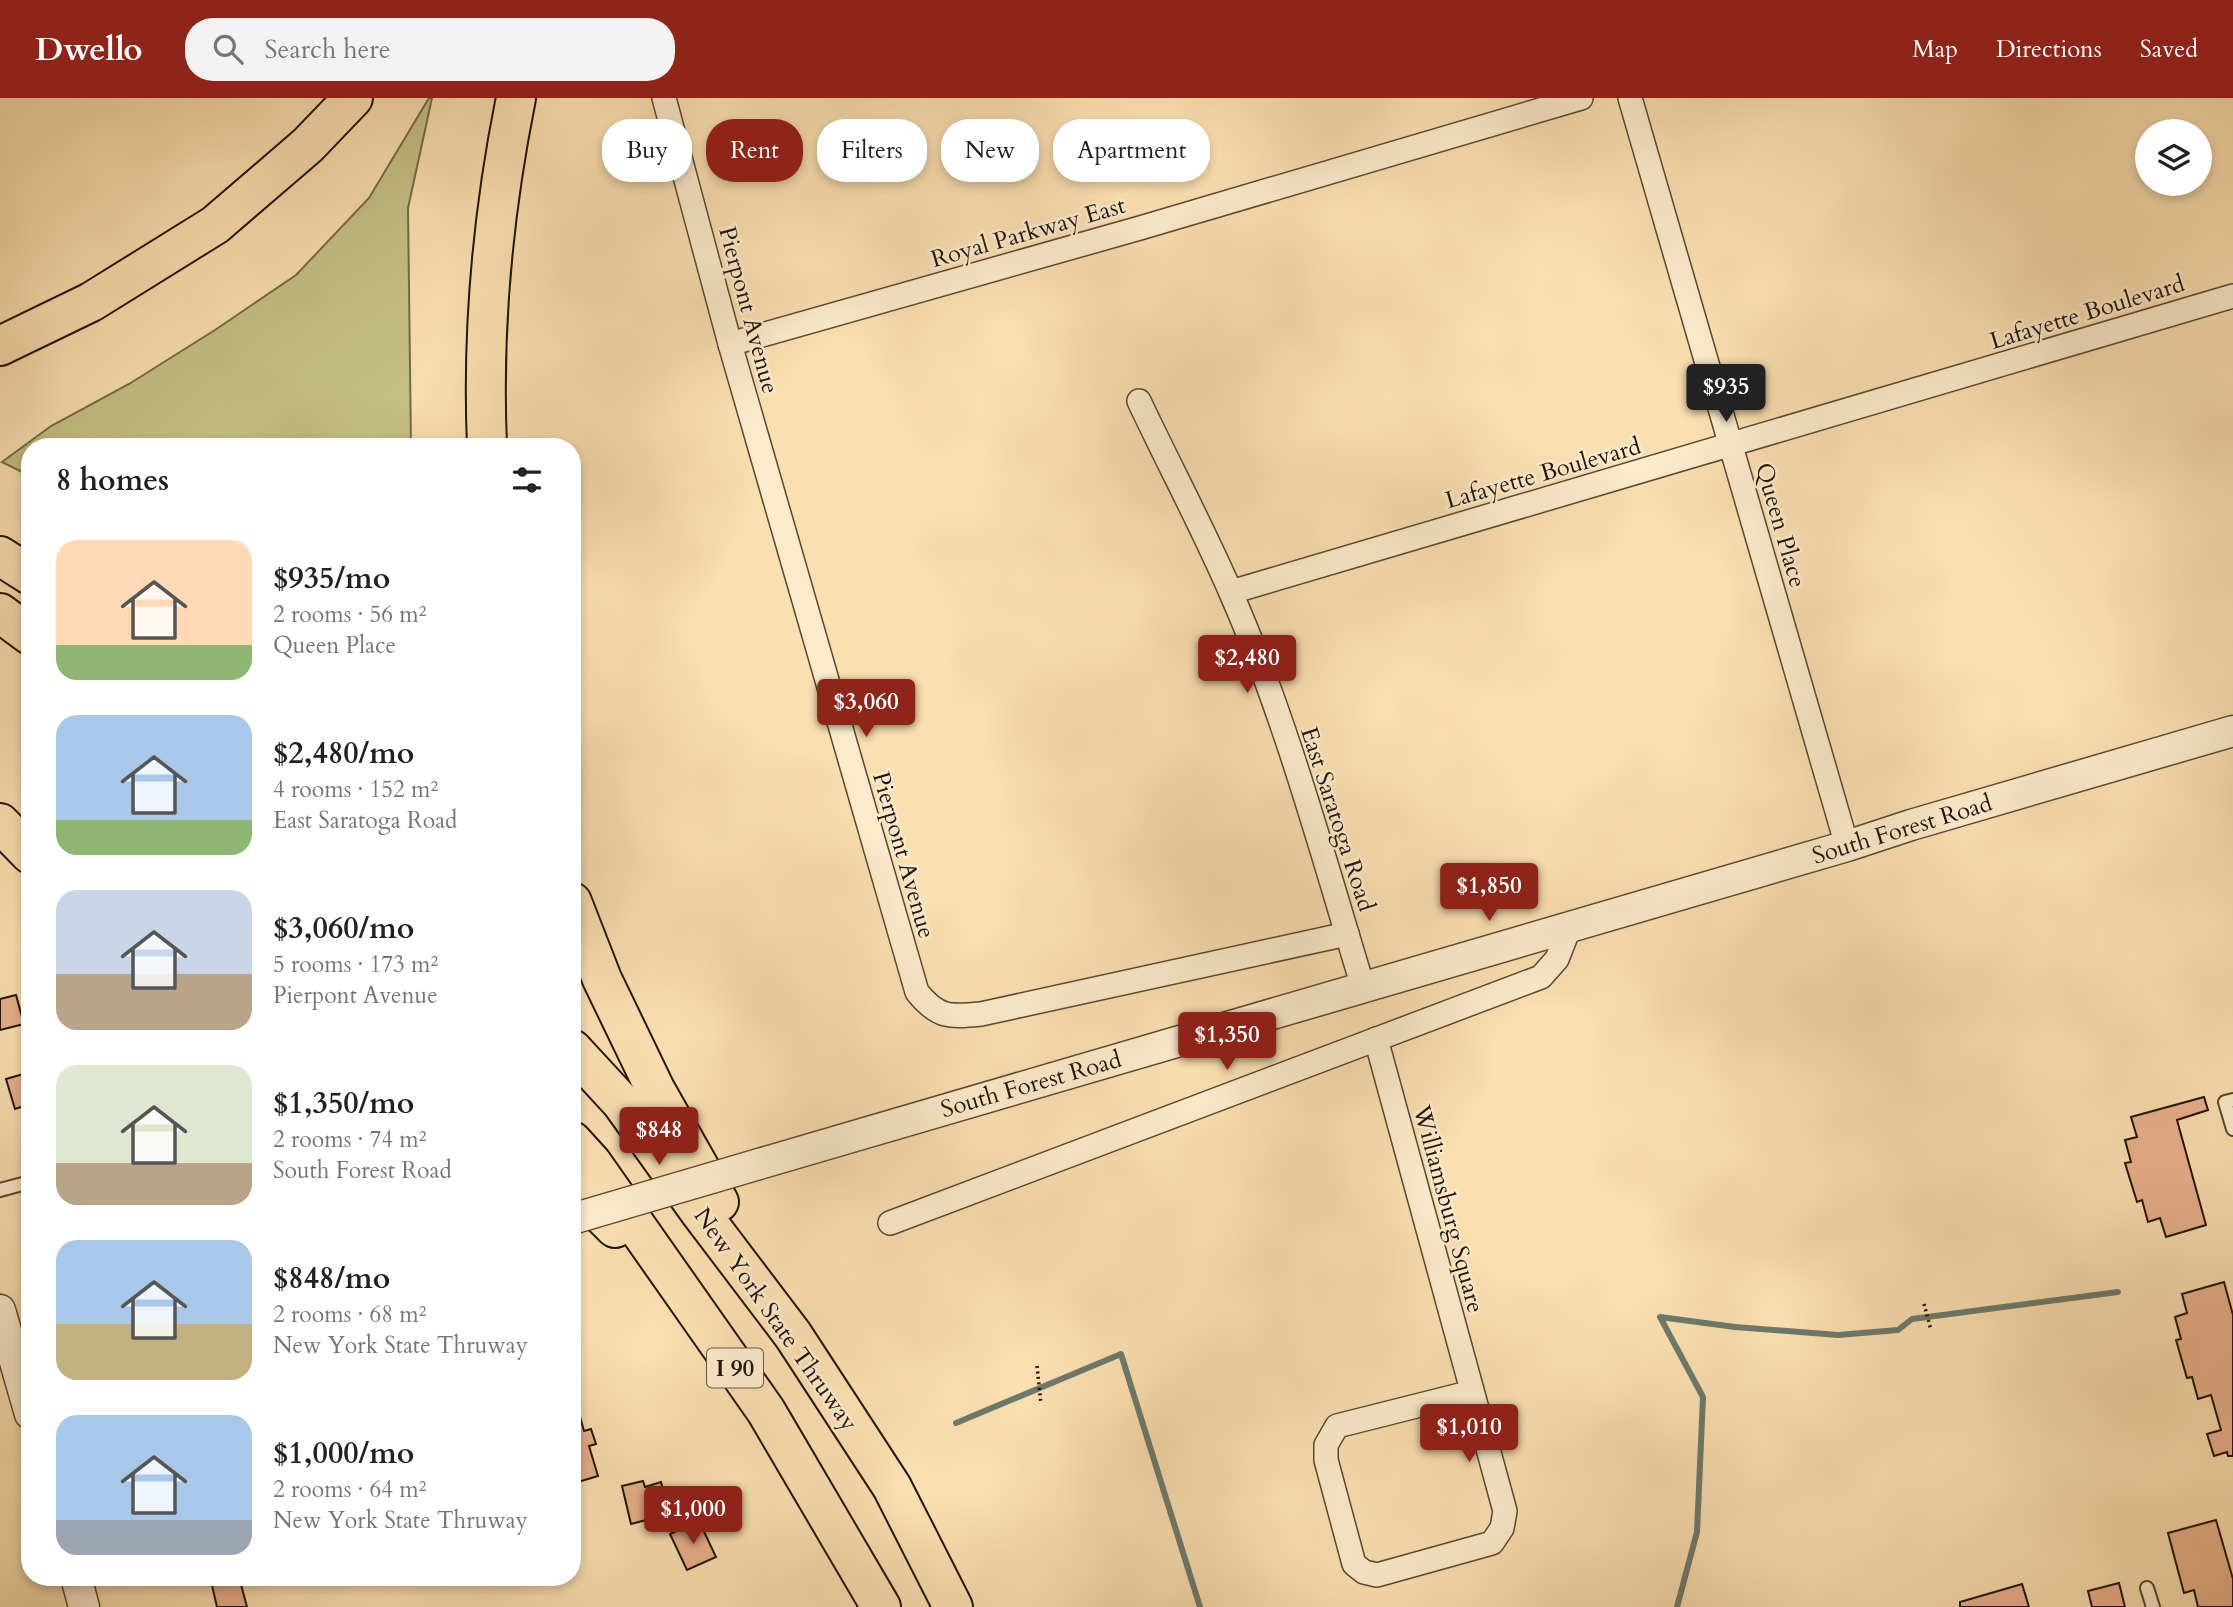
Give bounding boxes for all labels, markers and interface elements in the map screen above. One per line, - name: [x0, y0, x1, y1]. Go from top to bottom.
- search box: [185, 18, 675, 81]
- text: Dwello: [35, 27, 143, 72]
- icon: search: [209, 30, 247, 68]
- text: Search here: [265, 32, 391, 67]
- text: Map: [1912, 33, 1958, 66]
- text: Directions: [1996, 33, 2102, 66]
- text: Saved: [2140, 33, 2198, 66]
- chip: Buy: [602, 119, 692, 182]
- chip: Rent: [706, 119, 803, 182]
- chip: Filters: [817, 119, 927, 182]
- chip: New: [941, 119, 1039, 182]
- chip: Apartment: [1053, 119, 1210, 182]
- map controls: [2135, 119, 2212, 196]
- button: layers: [2135, 119, 2212, 196]
- street label: Royal Parkway East: [927, 189, 1130, 276]
- street label: Pierpont Avenue: [710, 223, 787, 397]
- street label: Lafayette Boulevard: [1986, 267, 2189, 358]
- pin: $935: [1685, 364, 1767, 424]
- text: $935: [1702, 371, 1750, 402]
- street label: Lafayette Boulevard: [1441, 430, 1645, 517]
- street label: Queen Place: [1747, 459, 1814, 591]
- text: 8 homes: [56, 460, 169, 501]
- icon: filters: [508, 461, 546, 499]
- text: $935/mo: [273, 558, 390, 599]
- icon: home: [112, 568, 196, 652]
- text: 2 rooms · 56 m²: [273, 599, 426, 630]
- text: Queen Place: [273, 630, 396, 661]
- pin: $2,480: [1190, 636, 1304, 695]
- text: $2,480: [1214, 642, 1280, 673]
- pin: $3,060: [809, 680, 923, 739]
- text: $3,060: [833, 686, 899, 717]
- street label: East Saratoga Road: [1292, 723, 1383, 916]
- text: $2,480/mo: [273, 733, 414, 774]
- icon: home: [112, 743, 196, 827]
- street label: Pierpont Avenue: [864, 768, 943, 942]
- text: 4 rooms · 152 m²: [273, 774, 438, 805]
- street label: South Forest Road: [1808, 786, 1996, 873]
- text: East Saratoga Road: [273, 805, 457, 836]
- pin: $1,850: [1432, 864, 1546, 923]
- text: $1,850: [1456, 870, 1522, 901]
- text: $3,060/mo: [273, 908, 414, 949]
- icon: home: [112, 918, 196, 1002]
- text: 5 rooms · 173 m²: [273, 949, 438, 980]
- text: Pierpont Avenue: [273, 980, 438, 1011]
- pin: $1,350: [1170, 1012, 1284, 1072]
- text: $1,350: [1194, 1019, 1260, 1050]
- street label: South Forest Road: [937, 1043, 1126, 1126]
- text: $1,350/mo: [273, 1083, 414, 1124]
- icon: home: [112, 1093, 196, 1177]
- street label: Williamsburg Square: [1405, 1101, 1492, 1317]
- pin: $848: [618, 1108, 700, 1167]
- text: $848: [635, 1114, 683, 1145]
- text: 2 rooms · 74 m²: [273, 1124, 426, 1155]
- text: South Forest Road: [273, 1155, 452, 1186]
- street label: New York State Thruway: [686, 1201, 866, 1438]
- text: $848/mo: [273, 1258, 390, 1299]
- icon: home: [112, 1268, 196, 1352]
- text: 2 rooms · 68 m²: [273, 1299, 426, 1330]
- text: New York State Thruway: [273, 1330, 528, 1361]
- road number: I 90: [707, 1348, 763, 1387]
- pin: $1,010: [1412, 1404, 1526, 1464]
- text: $1,010: [1436, 1411, 1502, 1442]
- text: $1,000/mo: [273, 1433, 414, 1474]
- icon: home: [112, 1443, 196, 1527]
- text: 2 rooms · 64 m²: [273, 1474, 426, 1505]
- pin: $1,000: [636, 1486, 750, 1546]
- text: $1,000: [660, 1493, 726, 1524]
- text: New York State Thruway: [273, 1505, 528, 1536]

